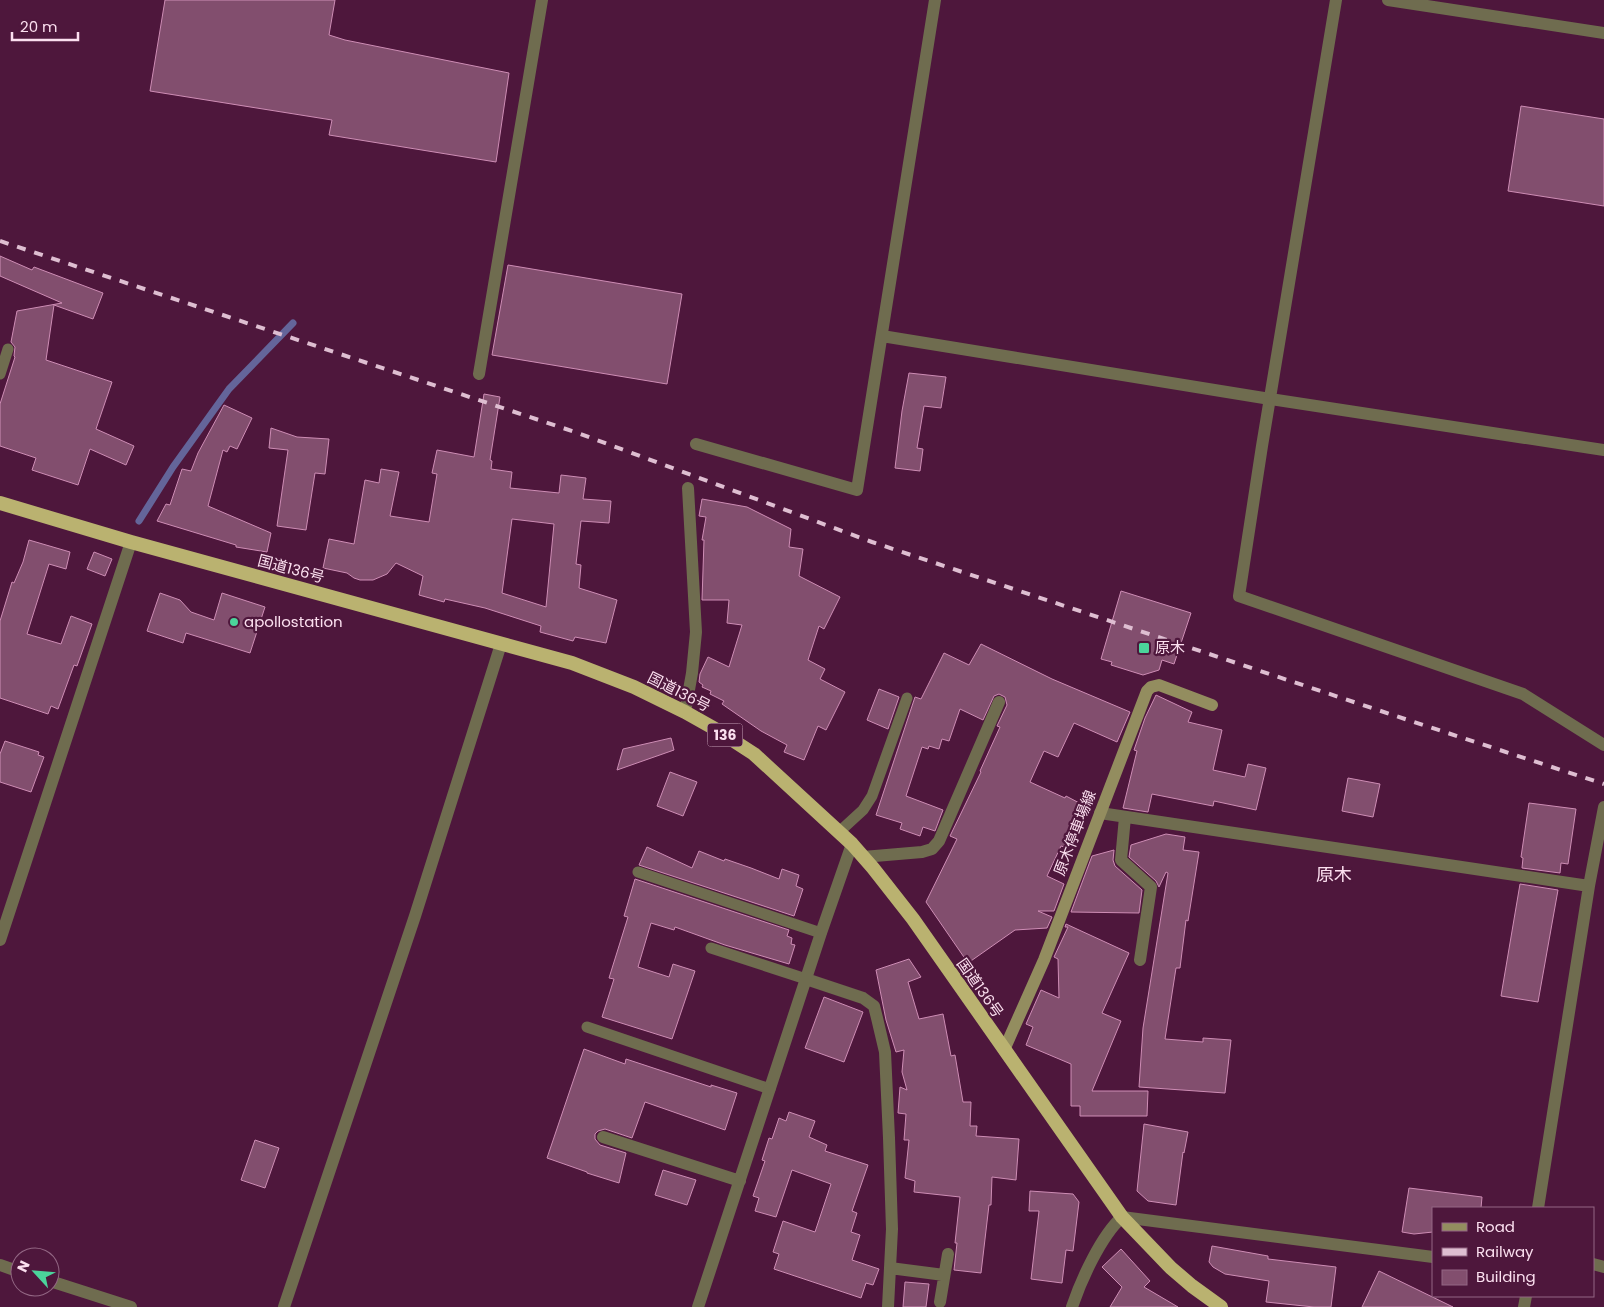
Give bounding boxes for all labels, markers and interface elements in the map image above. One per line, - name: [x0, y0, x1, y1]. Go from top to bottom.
- scale bar: [12, 10, 79, 42]
- text: 20 m: [20, 16, 58, 37]
- street label: 国道136号: [255, 550, 327, 587]
- place label: apollostation: [244, 611, 343, 632]
- marker: apollostation: [228, 616, 240, 628]
- place label: 原木: [1155, 637, 1185, 658]
- marker: 原木: [1137, 641, 1151, 655]
- street label: 国道136号: [644, 667, 714, 716]
- road number: 136: [708, 724, 742, 746]
- street label: 原木停車場線: [1049, 787, 1100, 879]
- district label: 原木: [1316, 862, 1352, 887]
- street label: 国道136号: [952, 954, 1009, 1022]
- legend: [1432, 1207, 1594, 1297]
- text: Road: [1476, 1216, 1515, 1237]
- text: Railway: [1476, 1241, 1534, 1262]
- north arrow: [10, 1247, 60, 1297]
- text: N: [12, 1257, 35, 1275]
- text: Building: [1476, 1266, 1536, 1287]

